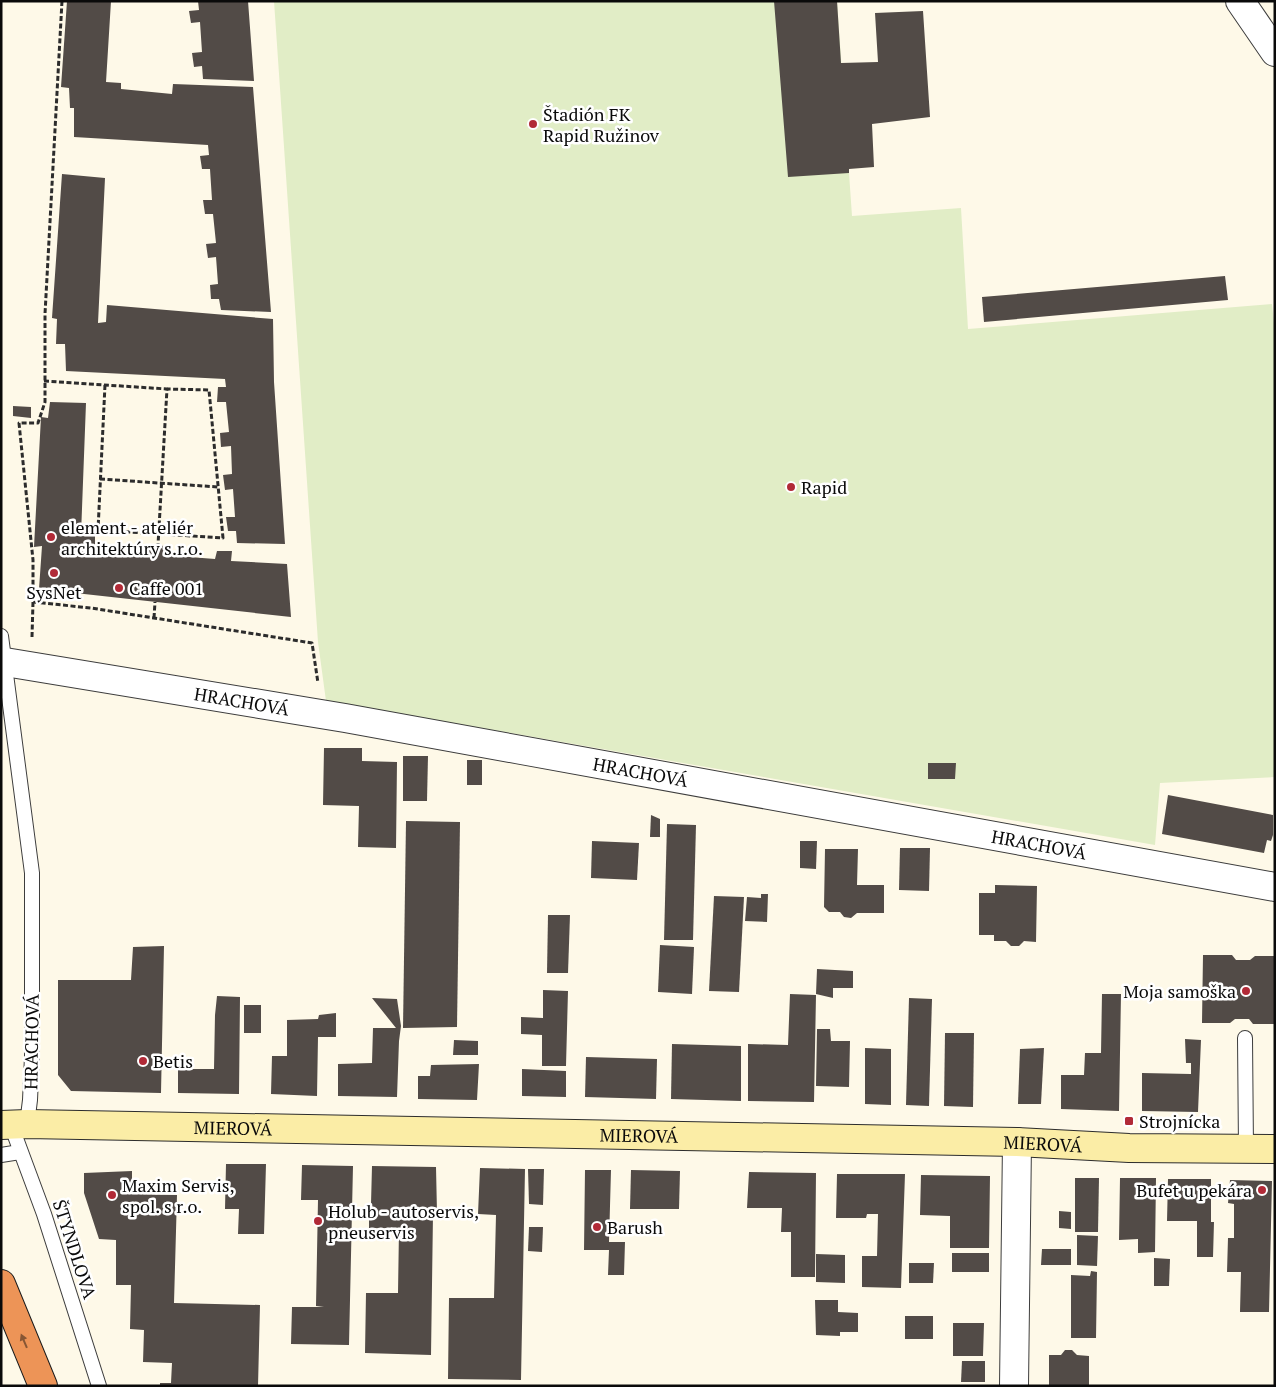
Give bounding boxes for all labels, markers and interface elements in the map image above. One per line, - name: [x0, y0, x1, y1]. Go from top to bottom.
- place label: Štadión FK Rapid Ružinov: [543, 102, 660, 147]
- marker: Štadión FK Rapid Ružinov: [527, 118, 539, 130]
- place label: Rapid: [801, 475, 847, 499]
- marker: Rapid: [785, 481, 797, 493]
- place label: element - ateliér architektúry s.r.o.: [61, 515, 203, 560]
- marker: element - ateliér architektúry s.r.o.: [45, 531, 57, 543]
- marker: SysNet: [48, 567, 60, 579]
- place label: Caffe 001: [129, 576, 204, 600]
- place label: SysNet: [26, 580, 82, 604]
- marker: Caffe 001: [113, 582, 125, 594]
- street label: HRACHOVÁ: [193, 681, 292, 721]
- street label: HRACHOVÁ: [591, 751, 691, 792]
- street label: HRACHOVÁ: [990, 824, 1089, 865]
- place label: Moja samoška: [1123, 979, 1236, 1003]
- marker: Moja samoška: [1240, 985, 1252, 997]
- street label: HRACHOVÁ: [18, 993, 44, 1090]
- place label: Betis: [153, 1049, 193, 1073]
- marker: Betis: [137, 1055, 149, 1067]
- place label: Strojnícka: [1139, 1109, 1220, 1133]
- street label: MIEROVÁ: [193, 1115, 273, 1140]
- marker: Strojnícka: [1123, 1115, 1135, 1127]
- street label: MIEROVÁ: [599, 1122, 679, 1148]
- street label: MIEROVÁ: [1003, 1130, 1083, 1158]
- place label: Maxim Servis, spol. s r.o.: [122, 1173, 235, 1218]
- place label: Bufet u pekára: [1136, 1178, 1252, 1202]
- marker: Bufet u pekára: [1256, 1184, 1268, 1196]
- marker: Maxim Servis, spol. s r.o.: [106, 1189, 118, 1201]
- street label: ŠTYNDLOVA: [48, 1196, 103, 1302]
- place label: Holub - autoservis, pneuservis: [328, 1199, 479, 1244]
- marker: Holub - autoservis, pneuservis: [312, 1215, 324, 1227]
- place label: Barush: [607, 1215, 663, 1239]
- marker: Barush: [591, 1221, 603, 1233]
- one-way arrow: [20, 1334, 28, 1348]

